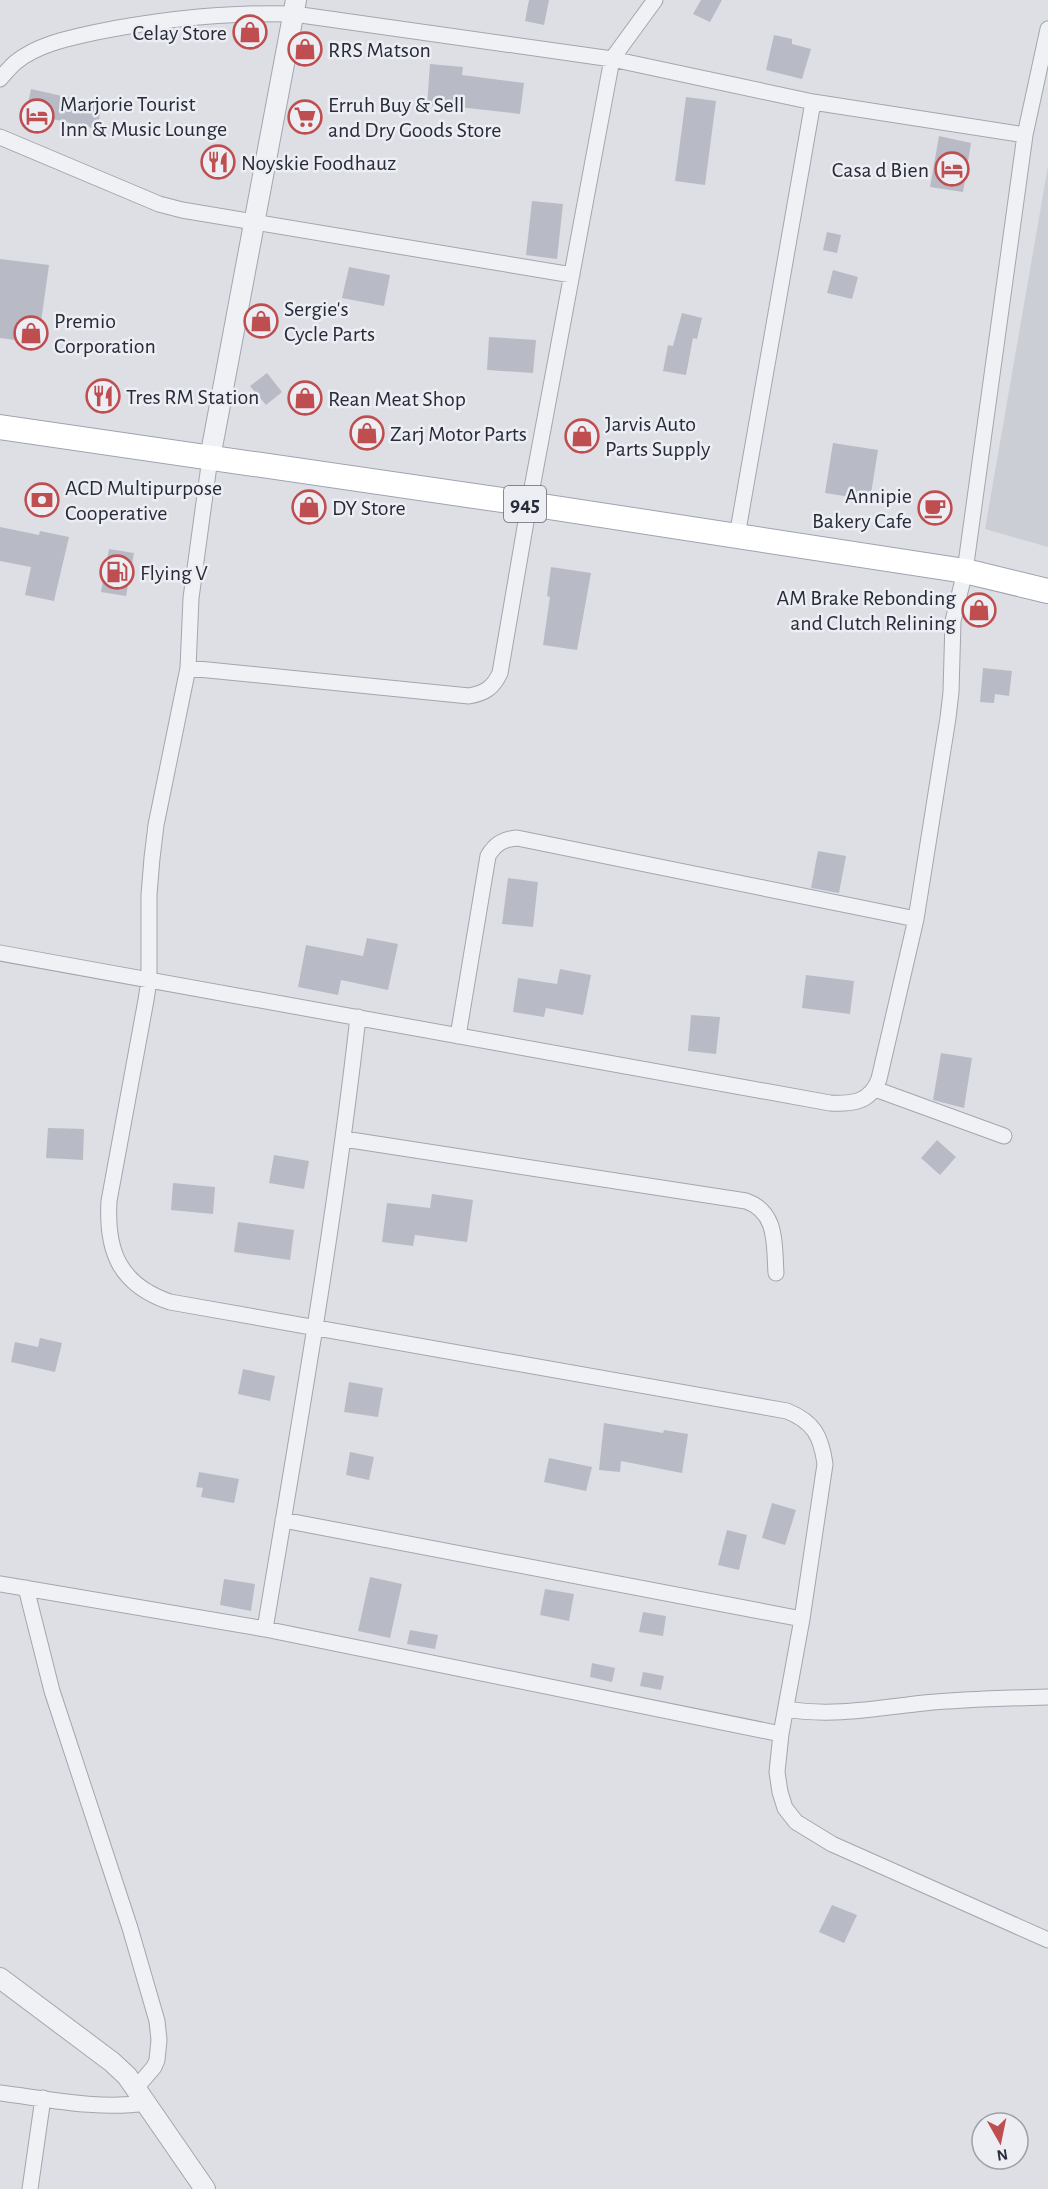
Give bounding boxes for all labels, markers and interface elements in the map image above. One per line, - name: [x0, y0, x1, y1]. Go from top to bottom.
- shop icon: Celay Store: [232, 14, 268, 50]
- place label: Celay Store: [133, 22, 227, 44]
- shop icon: RRS Matson: [287, 31, 323, 67]
- place label: RRS Matson: [328, 39, 431, 61]
- place label: Marjorie Tourist Inn & Music Lounge: [60, 93, 227, 140]
- place label: Erruh Buy & Sell and Dry Goods Store: [328, 94, 501, 141]
- hotel icon: Marjorie Tourist Inn & Music Lounge: [19, 98, 55, 134]
- supermarket icon: Erruh Buy & Sell and Dry Goods Store: [287, 99, 323, 135]
- restaurant icon: Noyskie Foodhauz: [200, 144, 236, 180]
- hotel icon: Casa d Bien: [934, 151, 970, 187]
- place label: Noyskie Foodhauz: [241, 152, 396, 174]
- place label: Casa d Bien: [832, 159, 929, 181]
- place label: Sergie's Cycle Parts: [284, 298, 375, 345]
- shop icon: Sergie's Cycle Parts: [243, 303, 279, 339]
- place label: Premio Corporation: [54, 310, 156, 357]
- shop icon: Premio Corporation: [13, 315, 49, 351]
- restaurant icon: Tres RM Station: [85, 378, 121, 414]
- shop icon: Rean Meat Shop: [287, 380, 323, 416]
- place label: Tres RM Station: [126, 386, 259, 408]
- place label: Rean Meat Shop: [328, 388, 466, 410]
- place label: Jarvis Auto Parts Supply: [605, 413, 711, 460]
- shop icon: Zarj Motor Parts: [349, 415, 385, 451]
- shop icon: Jarvis Auto Parts Supply: [564, 418, 600, 454]
- place label: Zarj Motor Parts: [390, 423, 527, 445]
- place label: ACD Multipurpose Cooperative: [65, 477, 222, 524]
- bank icon: ACD Multipurpose Cooperative: [24, 482, 60, 518]
- place label: Annipie Bakery Cafe: [812, 485, 912, 532]
- road number: 945: [504, 486, 546, 522]
- shop icon: DY Store: [291, 489, 327, 525]
- cafe icon: Annipie Bakery Cafe: [917, 490, 953, 526]
- place label: DY Store: [332, 497, 406, 519]
- fuel station icon: Flying V: [99, 554, 135, 590]
- place label: Flying V: [140, 562, 208, 584]
- place label: AM Brake Rebonding and Clutch Relining: [777, 587, 956, 634]
- shop icon: AM Brake Rebonding and Clutch Relining: [961, 592, 997, 628]
- north arrow: [970, 2111, 1030, 2171]
- text: N: [995, 2146, 1009, 2164]

